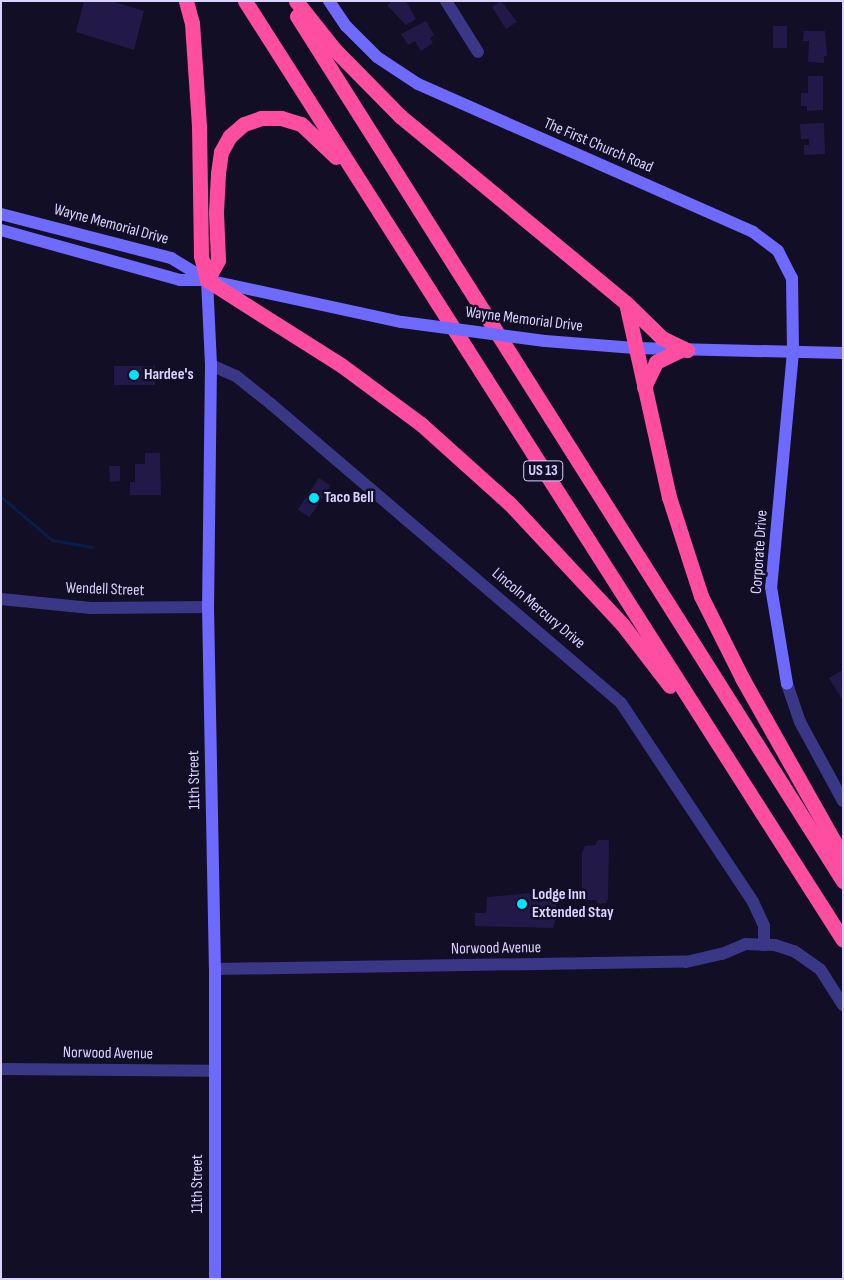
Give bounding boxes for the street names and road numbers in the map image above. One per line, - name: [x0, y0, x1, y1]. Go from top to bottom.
- street label: The First Church Road: [540, 114, 656, 178]
- street label: Wayne Memorial Drive: [51, 200, 171, 250]
- street label: Wayne Memorial Drive: [464, 303, 584, 337]
- road number: US 13: [523, 458, 563, 484]
- street label: Corporate Drive: [747, 509, 773, 595]
- street label: Lincoln Mercury Drive: [487, 564, 589, 654]
- street label: Wendell Street: [65, 579, 145, 601]
- street label: 11th Street: [185, 750, 205, 810]
- street label: Norwood Avenue: [451, 939, 541, 959]
- street label: Norwood Avenue: [63, 1044, 153, 1064]
- street label: 11th Street: [188, 1154, 208, 1214]

